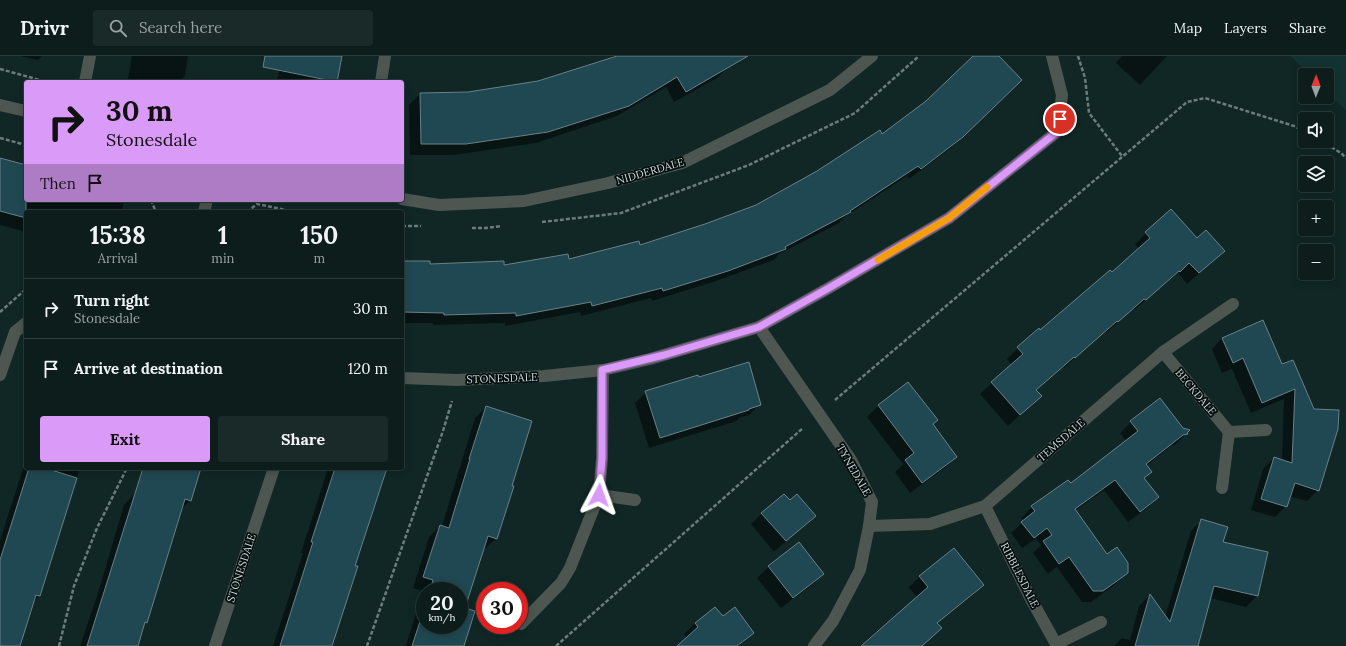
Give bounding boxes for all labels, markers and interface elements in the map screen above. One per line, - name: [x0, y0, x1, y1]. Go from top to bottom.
- search box: [93, 10, 373, 46]
- text: Drivr: [20, 16, 69, 40]
- icon: search: [107, 17, 129, 39]
- text: Search here: [139, 18, 222, 37]
- text: Map: [1174, 19, 1202, 37]
- text: Layers: [1224, 19, 1267, 37]
- text: Share: [1289, 19, 1326, 37]
- north arrow: [1298, 68, 1334, 104]
- map controls: [1298, 68, 1334, 280]
- text: 30 m: [106, 93, 173, 129]
- icon: right: [40, 96, 92, 148]
- pin: [1043, 102, 1077, 136]
- icon: arrive: [1049, 108, 1071, 130]
- button: sound: [1298, 112, 1334, 148]
- text: Stonesdale: [106, 128, 197, 151]
- street label: NIDDERDALE: [614, 155, 686, 187]
- button: layers: [1298, 156, 1334, 192]
- icon: arrive: [84, 172, 106, 194]
- text: Then: [40, 174, 76, 193]
- button: +: [1298, 200, 1334, 236]
- text: 15:38: [90, 220, 146, 251]
- text: 1: [218, 220, 228, 251]
- text: 150: [300, 220, 338, 251]
- button: −: [1298, 244, 1334, 280]
- text: Arrival: [98, 250, 138, 267]
- text: min: [211, 250, 235, 267]
- text: m: [313, 250, 325, 267]
- text: Turn right: [74, 291, 150, 310]
- icon: right: [40, 298, 62, 320]
- text: 30 m: [353, 299, 388, 318]
- text: Stonesdale: [74, 310, 140, 327]
- icon: arrive: [40, 358, 62, 380]
- text: Arrive at destination: [74, 359, 223, 378]
- text: 120 m: [348, 359, 388, 378]
- street label: BECKDALE: [1172, 366, 1220, 418]
- street label: STONESDALE: [466, 370, 538, 386]
- street label: TEMSDALE: [1034, 415, 1088, 464]
- button: Exit: [40, 416, 210, 462]
- button: Share: [218, 416, 388, 462]
- street label: TYNEDALE: [834, 442, 875, 499]
- position arrow: [578, 474, 620, 516]
- street label: STONESDALE: [223, 532, 259, 604]
- street label: RIBBLESDALE: [998, 540, 1043, 610]
- speed limit sign: 30: [476, 582, 528, 634]
- text: 20: [430, 590, 454, 615]
- text: km/h: [428, 611, 456, 624]

